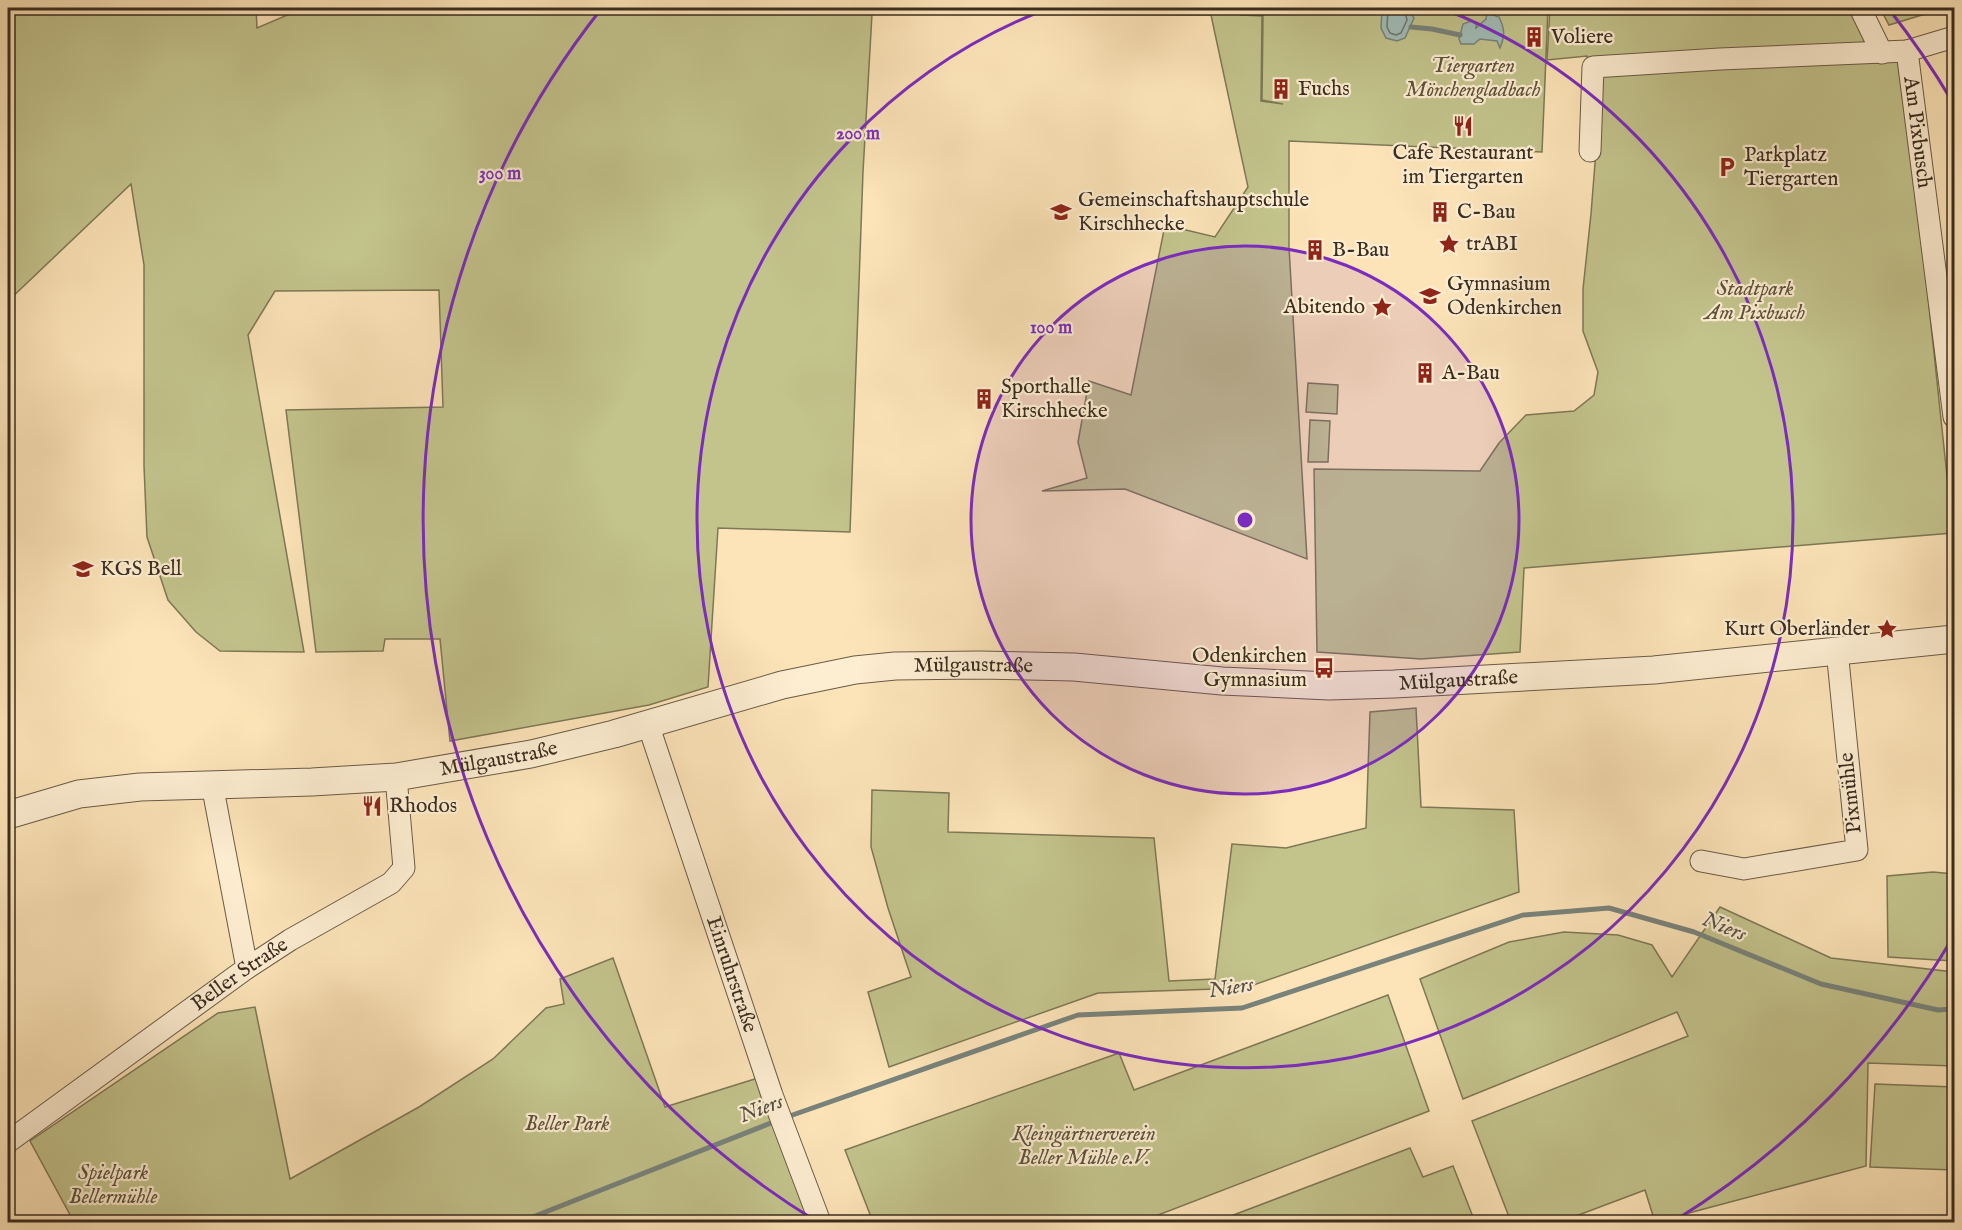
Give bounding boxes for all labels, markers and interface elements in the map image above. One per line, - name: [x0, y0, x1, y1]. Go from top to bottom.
- place label: Voliere: [1550, 24, 1613, 51]
- building icon: Voliere: [1522, 25, 1546, 49]
- park label: Tiergarten Mönchengladbach: [1405, 53, 1541, 104]
- street label: Am Pixbusch: [1897, 74, 1938, 190]
- place label: Fuchs: [1298, 76, 1350, 103]
- building icon: Fuchs: [1269, 77, 1293, 101]
- restaurant icon: Cafe Restaurant im Tiergarten: [1451, 114, 1475, 138]
- text: 200 m: [836, 123, 880, 146]
- place label: Cafe Restaurant im Tiergarten: [1392, 140, 1534, 191]
- place label: Parkplatz Tiergarten: [1744, 142, 1838, 193]
- parking icon: Parkplatz Tiergarten: [1715, 155, 1739, 179]
- text: 300 m: [479, 163, 521, 186]
- place label: Gemeinschaftshauptschule Kirschhecke: [1078, 187, 1309, 238]
- place label: C-Bau: [1457, 199, 1516, 226]
- school or university icon: Gemeinschaftshauptschule Kirschhecke: [1049, 200, 1073, 224]
- building icon: C-Bau: [1428, 200, 1452, 224]
- place label: trABI: [1466, 231, 1518, 258]
- place icon: trABI: [1437, 232, 1461, 256]
- place label: B-Bau: [1332, 237, 1390, 264]
- building icon: B-Bau: [1303, 238, 1327, 262]
- place label: Gymnasium Odenkirchen: [1447, 271, 1562, 322]
- park label: Stadtpark Am Pixbusch: [1703, 276, 1805, 327]
- school or university icon: Gymnasium Odenkirchen: [1418, 284, 1442, 308]
- place label: Abitendo: [1283, 294, 1365, 321]
- place icon: Abitendo: [1370, 295, 1394, 319]
- text: 100 m: [1030, 317, 1072, 340]
- place label: A-Bau: [1441, 360, 1500, 387]
- building icon: A-Bau: [1413, 361, 1437, 385]
- place label: Sporthalle Kirschhecke: [1001, 374, 1108, 425]
- building icon: Sporthalle Kirschhecke: [972, 387, 996, 411]
- centre of rings: [1235, 510, 1255, 530]
- place label: KGS Bell: [100, 556, 182, 583]
- school or university icon: KGS Bell: [71, 557, 95, 581]
- place label: Kurt Oberländer: [1724, 616, 1870, 643]
- place icon: Kurt Oberländer: [1875, 617, 1899, 641]
- place label: Odenkirchen Gymnasium: [1192, 643, 1307, 694]
- street label: Mülgaustraße: [913, 651, 1034, 680]
- bus stop icon: Odenkirchen Gymnasium: [1312, 656, 1336, 680]
- street label: Mülgaustraße: [1398, 664, 1519, 697]
- street label: Mülgaustraße: [438, 734, 561, 783]
- street label: Pixmühle: [1833, 751, 1869, 835]
- place label: Rhodos: [389, 793, 457, 820]
- restaurant icon: Rhodos: [360, 794, 384, 818]
- water label: Niers: [1698, 906, 1751, 949]
- street label: Einruhrstraße: [700, 913, 764, 1036]
- street label: Beller Straße: [186, 931, 294, 1018]
- water label: Niers: [1206, 971, 1256, 1005]
- water label: Niers: [735, 1088, 788, 1130]
- park label: Beller Park: [525, 1111, 610, 1138]
- park label: Kleingärtnerverein Beller Mühle e.V.: [1011, 1121, 1156, 1172]
- park label: Spielpark Bellermühle: [69, 1160, 157, 1211]

